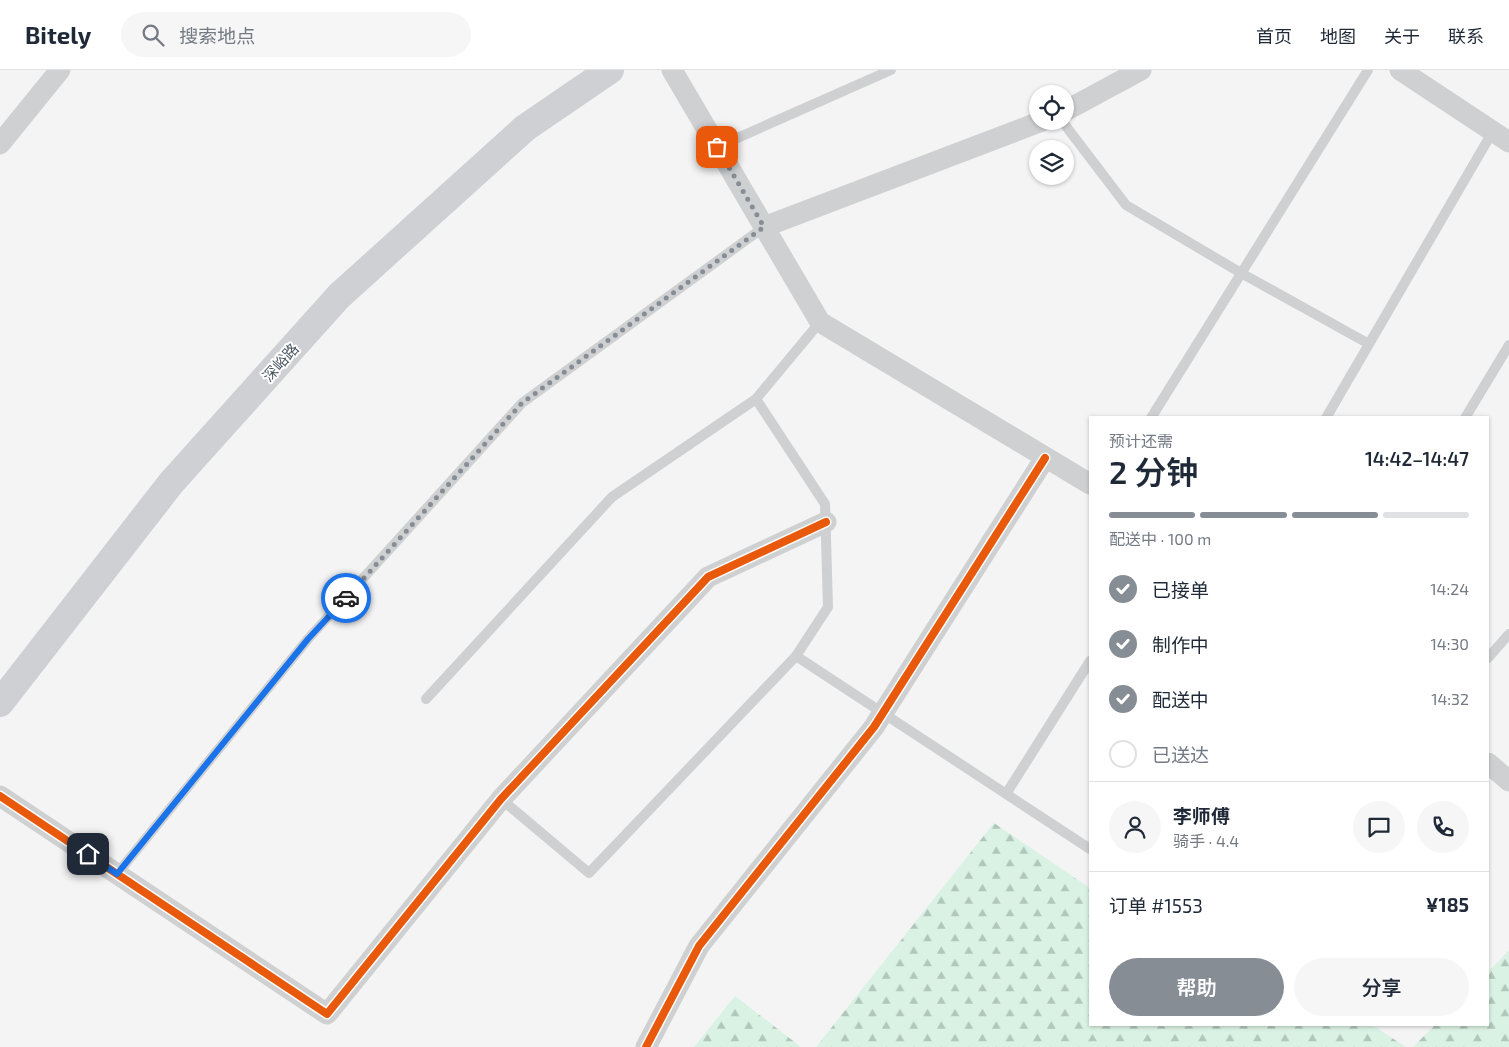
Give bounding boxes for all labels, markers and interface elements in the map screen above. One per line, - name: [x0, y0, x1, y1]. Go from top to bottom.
- search box: [121, 12, 471, 57]
- text: Bitely: [25, 20, 91, 49]
- icon: search: [139, 21, 167, 49]
- text: 搜索地点: [179, 24, 255, 47]
- text: 首页: [1256, 25, 1292, 47]
- text: 地图: [1320, 25, 1356, 47]
- text: 关于: [1384, 25, 1420, 47]
- text: 联系: [1448, 25, 1484, 47]
- map controls: [1029, 85, 1074, 185]
- button: locate: [1029, 85, 1074, 130]
- pin: [696, 126, 738, 168]
- icon: bag: [703, 133, 731, 161]
- button: layers: [1029, 140, 1074, 185]
- street label: 深峪路: [258, 339, 302, 385]
- text: 预计还需: [1109, 431, 1173, 450]
- text: 14:42–14:47: [1365, 447, 1469, 470]
- text: 2 分钟: [1109, 452, 1198, 490]
- text: 配送中 · 100 m: [1109, 529, 1211, 548]
- courier: [321, 573, 371, 623]
- icon: check: [1109, 575, 1137, 603]
- text: 已接单: [1152, 578, 1209, 601]
- text: 14:24: [1430, 579, 1469, 598]
- icon: car: [332, 584, 360, 612]
- icon: check: [1109, 630, 1137, 658]
- text: 制作中: [1152, 633, 1209, 656]
- text: 14:30: [1430, 634, 1469, 653]
- icon: check: [1109, 685, 1137, 713]
- text: 配送中: [1152, 688, 1209, 711]
- text: 14:32: [1431, 689, 1469, 708]
- text: 已送达: [1152, 743, 1209, 766]
- button: person: [1109, 801, 1161, 853]
- button: chat: [1353, 801, 1405, 853]
- button: phone: [1417, 801, 1469, 853]
- text: 李师傅: [1173, 804, 1230, 827]
- text: 骑手 · 4.4: [1173, 831, 1239, 850]
- pin: [67, 833, 109, 875]
- icon: home: [74, 840, 102, 868]
- text: ¥185: [1426, 893, 1469, 916]
- text: 订单 #1553: [1109, 894, 1203, 917]
- button: 帮助: [1109, 958, 1284, 1016]
- button: 分享: [1294, 958, 1469, 1016]

